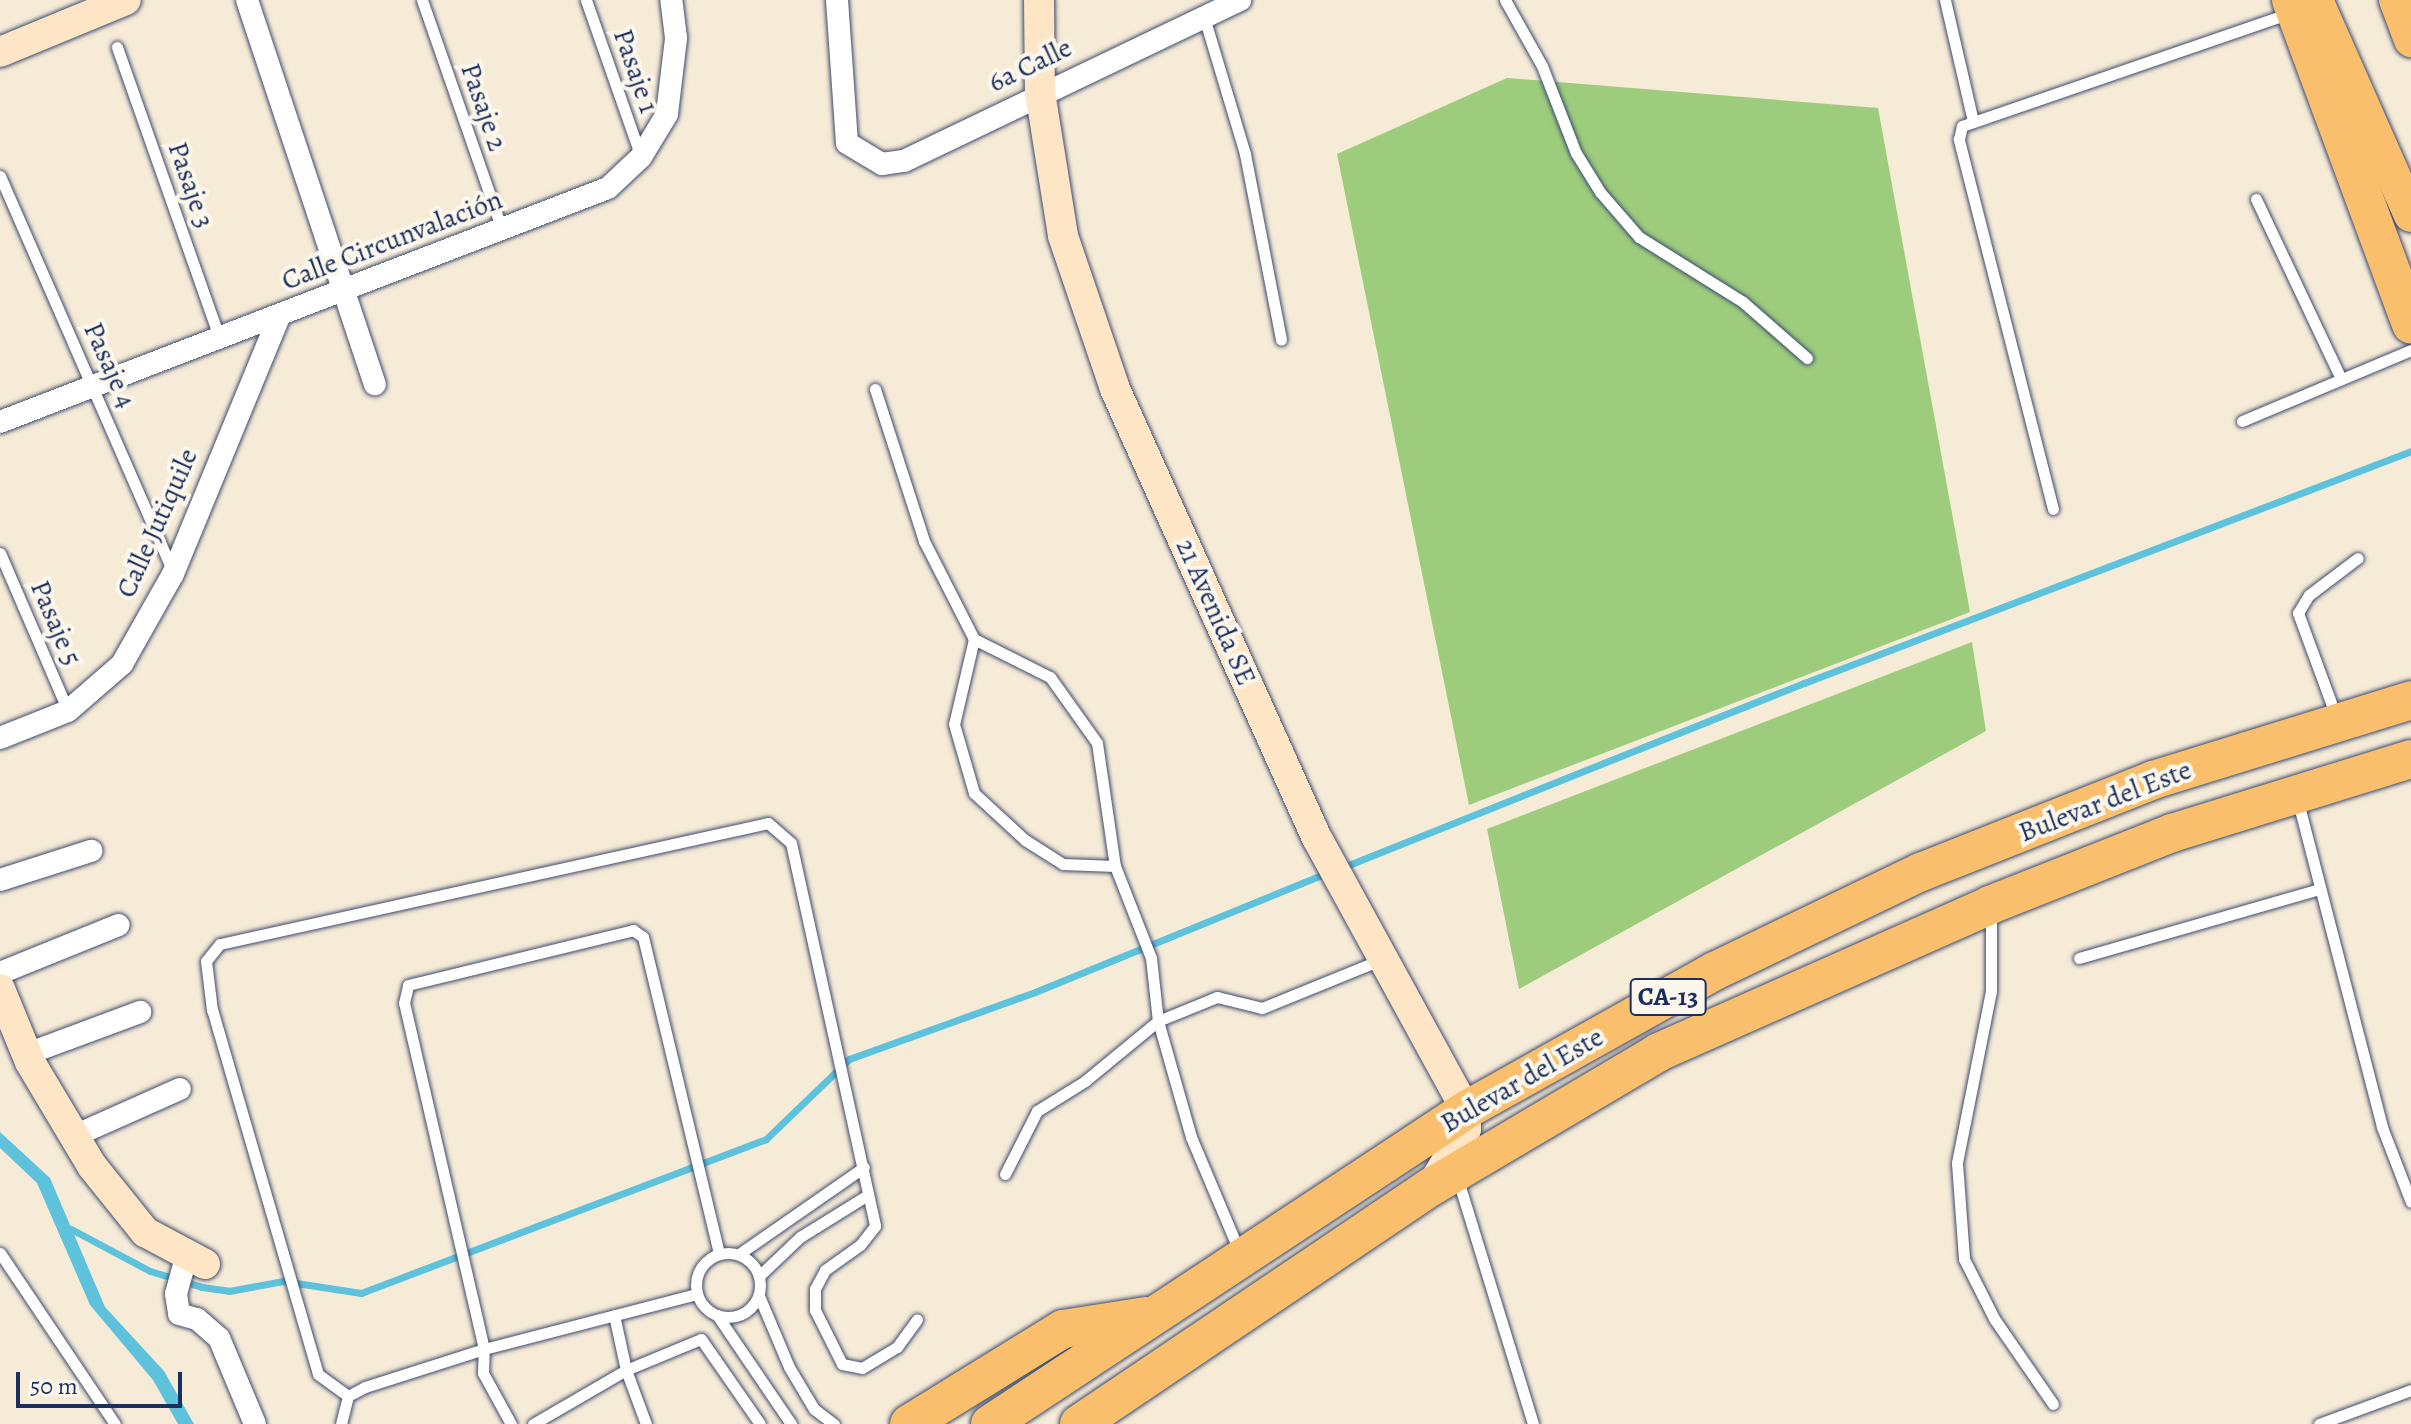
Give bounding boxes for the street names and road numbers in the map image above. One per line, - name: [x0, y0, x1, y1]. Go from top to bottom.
- street label: Pasaje 1: [606, 24, 666, 118]
- street label: 6a Calle: [983, 31, 1077, 99]
- street label: Pasaje 2: [453, 59, 515, 155]
- street label: Pasaje 3: [161, 137, 221, 233]
- street label: Calle Circunvalación: [277, 182, 507, 298]
- street label: Pasaje 4: [76, 317, 144, 413]
- street label: Calle Jutiquile: [109, 443, 205, 603]
- street label: 21 Avenida SE: [1169, 533, 1263, 691]
- street label: Pasaje 5: [23, 575, 89, 671]
- street label: Bulevar del Este: [2014, 753, 2196, 849]
- road number: CA-13: [1628, 975, 1708, 1019]
- street label: Bulevar del Este: [1435, 1020, 1609, 1140]

